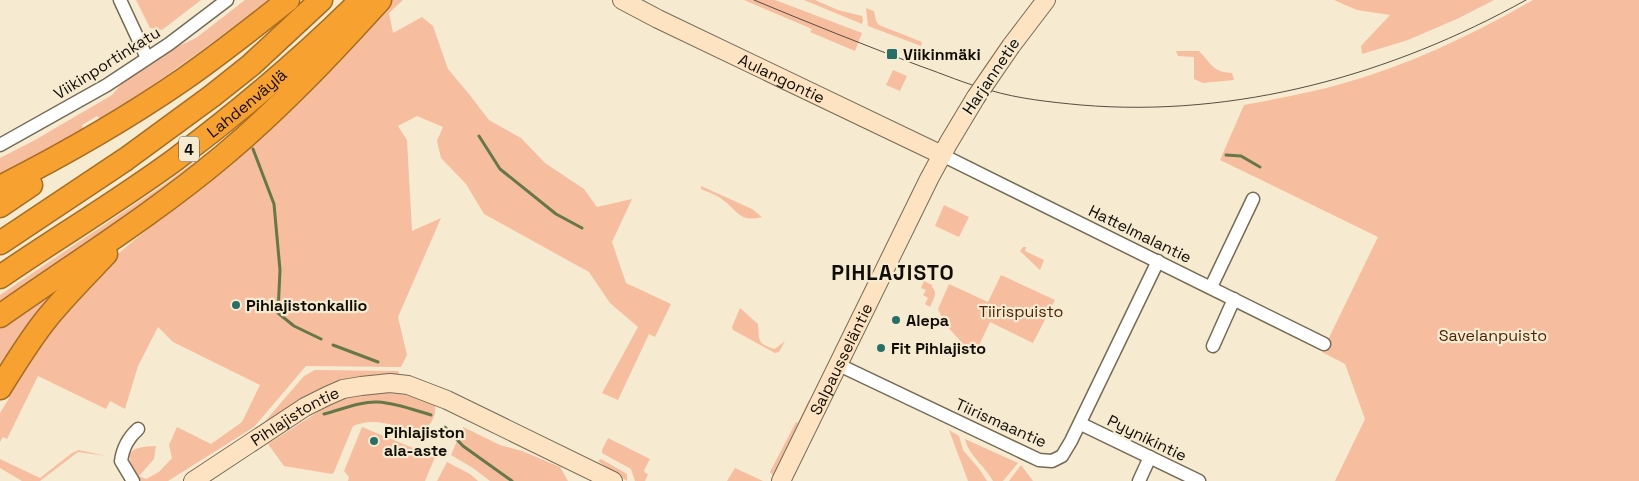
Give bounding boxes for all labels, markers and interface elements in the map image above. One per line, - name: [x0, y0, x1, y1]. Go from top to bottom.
- street label: Viikinportinkatu: [50, 22, 164, 104]
- street label: Harjannetie: [958, 33, 1024, 119]
- place label: Viikinmäki: [903, 44, 981, 65]
- marker: Viikinmäki: [885, 47, 899, 61]
- street label: Aulangontie: [735, 49, 828, 108]
- street label: Lahdenväylä: [202, 64, 291, 142]
- road number: 4: [179, 136, 199, 162]
- street label: Hattelmalantie: [1085, 200, 1195, 268]
- district label: PIHLAJISTO: [831, 259, 955, 286]
- place label: Pihlajistonkallio: [246, 295, 368, 316]
- marker: Pihlajistonkallio: [230, 299, 242, 311]
- street label: Salpausseläntie: [805, 300, 877, 418]
- park label: Tiirispuisto: [979, 301, 1063, 322]
- place label: Alepa: [906, 310, 949, 331]
- marker: Alepa: [890, 314, 902, 326]
- park label: Savelanpuisto: [1439, 325, 1547, 346]
- place label: Fit Pihlajisto: [891, 338, 986, 359]
- marker: Fit Pihlajisto: [875, 342, 887, 354]
- street label: Pihlajistontie: [246, 382, 342, 451]
- street label: Tiirismaantie: [952, 393, 1050, 453]
- street label: Pyynikintie: [1104, 410, 1190, 466]
- place label: Pihlajiston ala-aste: [384, 422, 465, 461]
- marker: Pihlajiston ala-aste: [368, 435, 380, 447]

